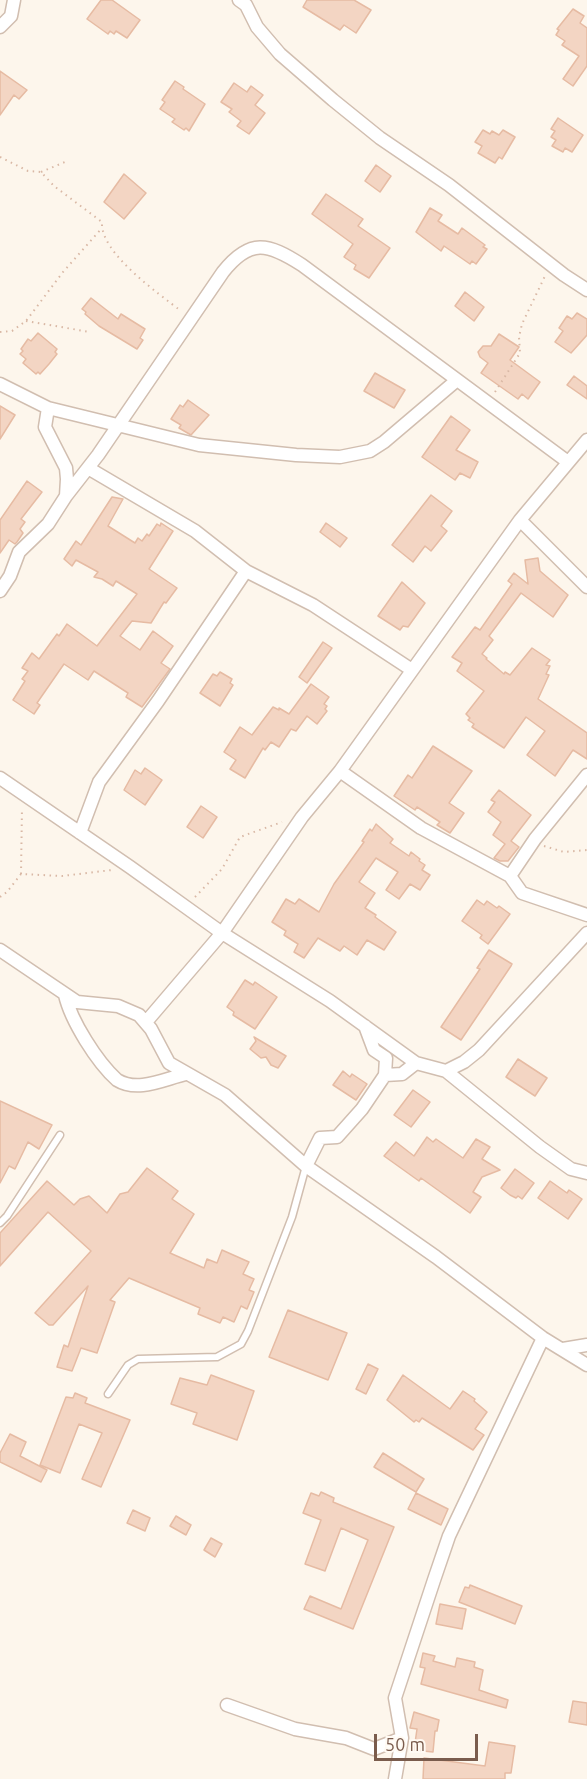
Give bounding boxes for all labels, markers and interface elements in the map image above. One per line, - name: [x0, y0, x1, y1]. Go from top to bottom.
- scale bar: [377, 1722, 480, 1760]
- text: 50 m: [385, 1734, 425, 1754]

